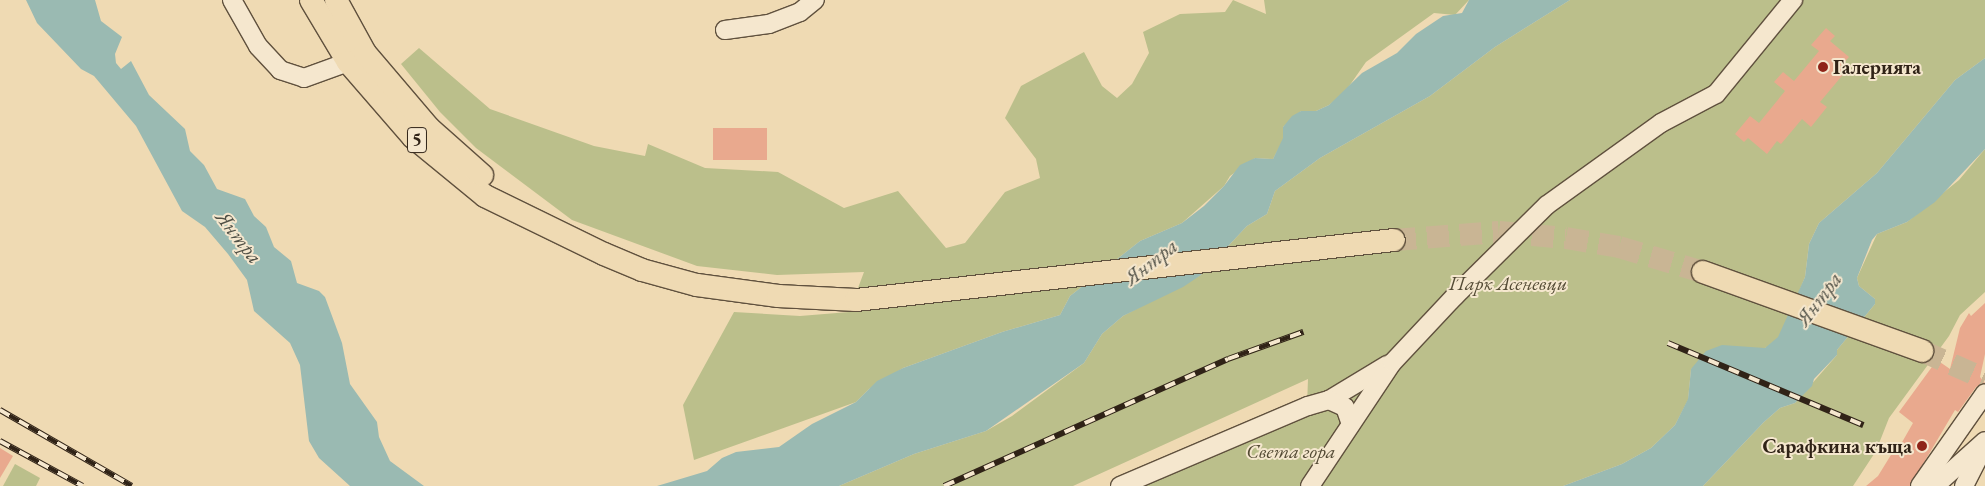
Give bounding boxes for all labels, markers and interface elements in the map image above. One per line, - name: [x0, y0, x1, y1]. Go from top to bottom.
- place label: Галерията: [1833, 55, 1921, 79]
- marker: Галерията: [1817, 61, 1829, 73]
- road number: 5: [406, 124, 428, 156]
- water label: Янтра: [210, 205, 268, 269]
- water label: Янтра: [1119, 233, 1183, 291]
- water label: Янтра: [1791, 267, 1847, 331]
- park label: Парк Асеневци: [1449, 271, 1567, 295]
- place label: Сарафкина къща: [1762, 434, 1912, 458]
- park label: Света гора: [1246, 439, 1336, 463]
- marker: Сарафкина къща: [1916, 440, 1928, 452]

